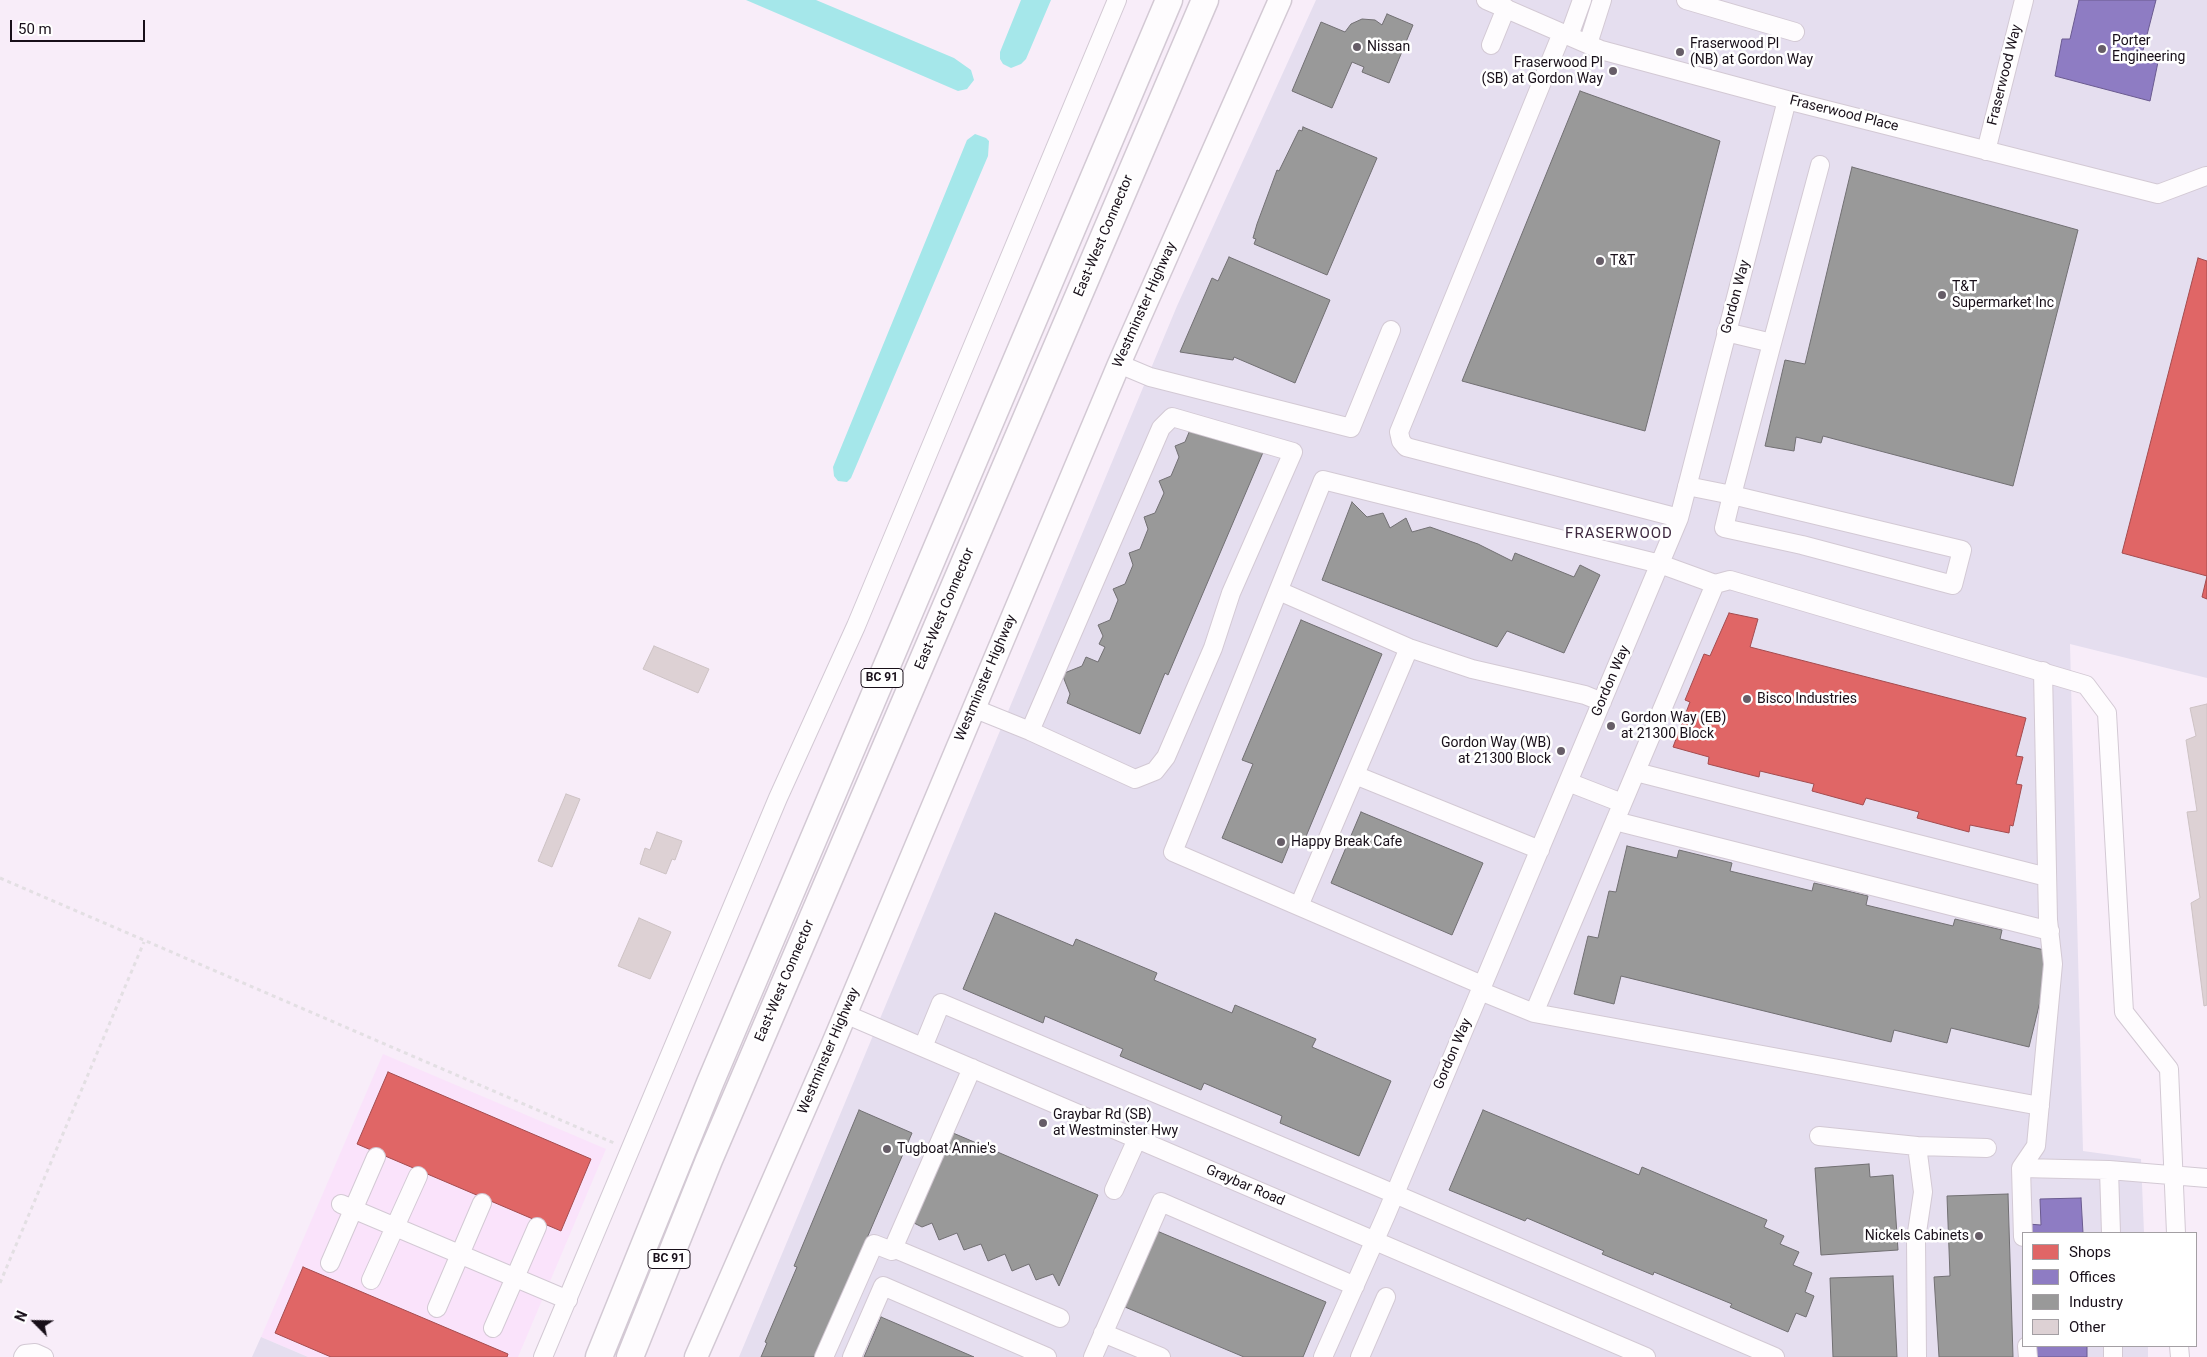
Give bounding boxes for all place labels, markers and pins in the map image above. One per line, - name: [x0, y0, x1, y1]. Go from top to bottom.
- place label: Porter Engineering: [2112, 33, 2185, 65]
- place label: Fraserwood Pl (NB) at Gordon Way: [1690, 36, 1813, 68]
- place label: Nissan: [1367, 39, 1410, 55]
- marker: Nissan: [1351, 41, 1363, 53]
- marker: Porter Engineering: [2096, 43, 2108, 55]
- marker: Fraserwood Pl (NB) at Gordon Way: [1674, 46, 1686, 58]
- place label: Fraserwood Pl (SB) at Gordon Way: [1482, 55, 1603, 88]
- marker: Fraserwood Pl (SB) at Gordon Way: [1607, 65, 1619, 77]
- place label: T&T: [1610, 253, 1635, 269]
- marker: T&T: [1594, 255, 1606, 267]
- place label: T&T Supermarket Inc: [1952, 279, 2054, 312]
- marker: T&T Supermarket Inc: [1936, 289, 1948, 301]
- place label: Bisco Industries: [1757, 691, 1857, 707]
- marker: Bisco Industries: [1741, 693, 1753, 705]
- place label: Gordon Way (EB) at 21300 Block: [1621, 710, 1726, 742]
- marker: Gordon Way (EB) at 21300 Block: [1605, 720, 1617, 732]
- place label: Gordon Way (WB) at 21300 Block: [1441, 735, 1551, 768]
- marker: Gordon Way (WB) at 21300 Block: [1555, 745, 1567, 757]
- place label: Happy Break Cafe: [1291, 834, 1402, 850]
- marker: Happy Break Cafe: [1275, 836, 1287, 848]
- place label: Graybar Rd (SB) at Westminster Hwy: [1053, 1107, 1178, 1140]
- marker: Graybar Rd (SB) at Westminster Hwy: [1037, 1117, 1049, 1129]
- place label: Tugboat Annie's: [897, 1141, 996, 1157]
- marker: Tugboat Annie's: [881, 1143, 893, 1155]
- place label: Nickels Cabinets: [1865, 1228, 1969, 1244]
- marker: Nickels Cabinets: [1973, 1230, 1985, 1242]

